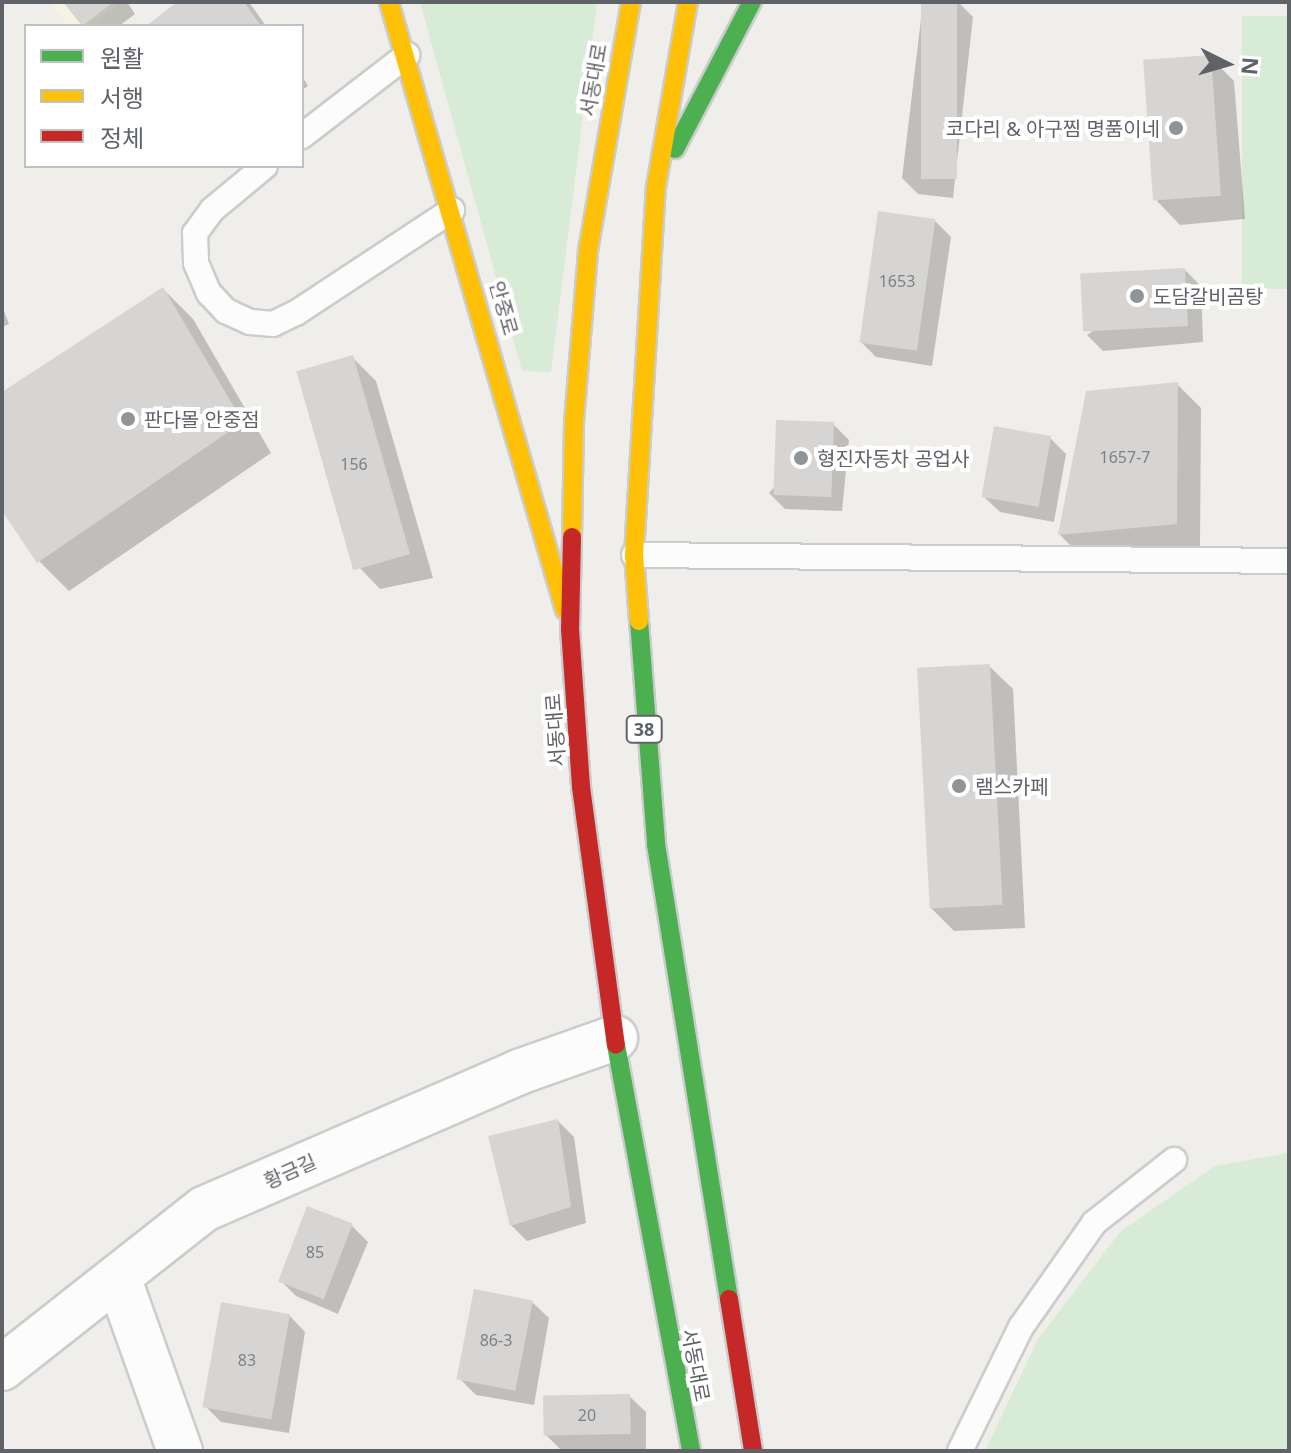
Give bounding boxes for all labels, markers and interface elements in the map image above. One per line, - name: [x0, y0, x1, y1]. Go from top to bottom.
- legend: [24, 24, 304, 168]
- north arrow: [1187, 24, 1267, 104]
- text: 원활: [100, 41, 144, 74]
- street label: 서동대로: [575, 42, 611, 118]
- text: N: [1235, 56, 1267, 76]
- text: 서행: [100, 81, 144, 114]
- place label: 코다리 & 아구찜 명품이네: [946, 116, 1160, 140]
- marker: 코다리 & 아구찜 명품이네: [1167, 119, 1185, 137]
- text: 정체: [100, 121, 144, 154]
- house number: 1653: [879, 271, 915, 291]
- street label: 안중로: [485, 278, 523, 338]
- place label: 도담갈비곰탕: [1153, 284, 1263, 308]
- marker: 도담갈비곰탕: [1128, 287, 1146, 305]
- place label: 판다몰 안중점: [144, 407, 260, 431]
- marker: 판다몰 안중점: [119, 410, 137, 428]
- place label: 형진자동차 공업사: [817, 446, 969, 470]
- house number: 1657-7: [1100, 447, 1150, 467]
- marker: 형진자동차 공업사: [792, 449, 810, 467]
- house number: 156: [340, 454, 368, 474]
- street label: 서동대로: [540, 692, 570, 768]
- road number: 38: [624, 715, 664, 743]
- place label: 램스카페: [975, 774, 1049, 798]
- marker: 램스카페: [950, 777, 968, 795]
- street label: 황금길: [260, 1149, 320, 1193]
- house number: 85: [306, 1242, 324, 1262]
- street label: 서동대로: [677, 1327, 715, 1403]
- house number: 86-3: [480, 1330, 512, 1350]
- house number: 83: [238, 1350, 256, 1370]
- house number: 20: [578, 1405, 596, 1425]

